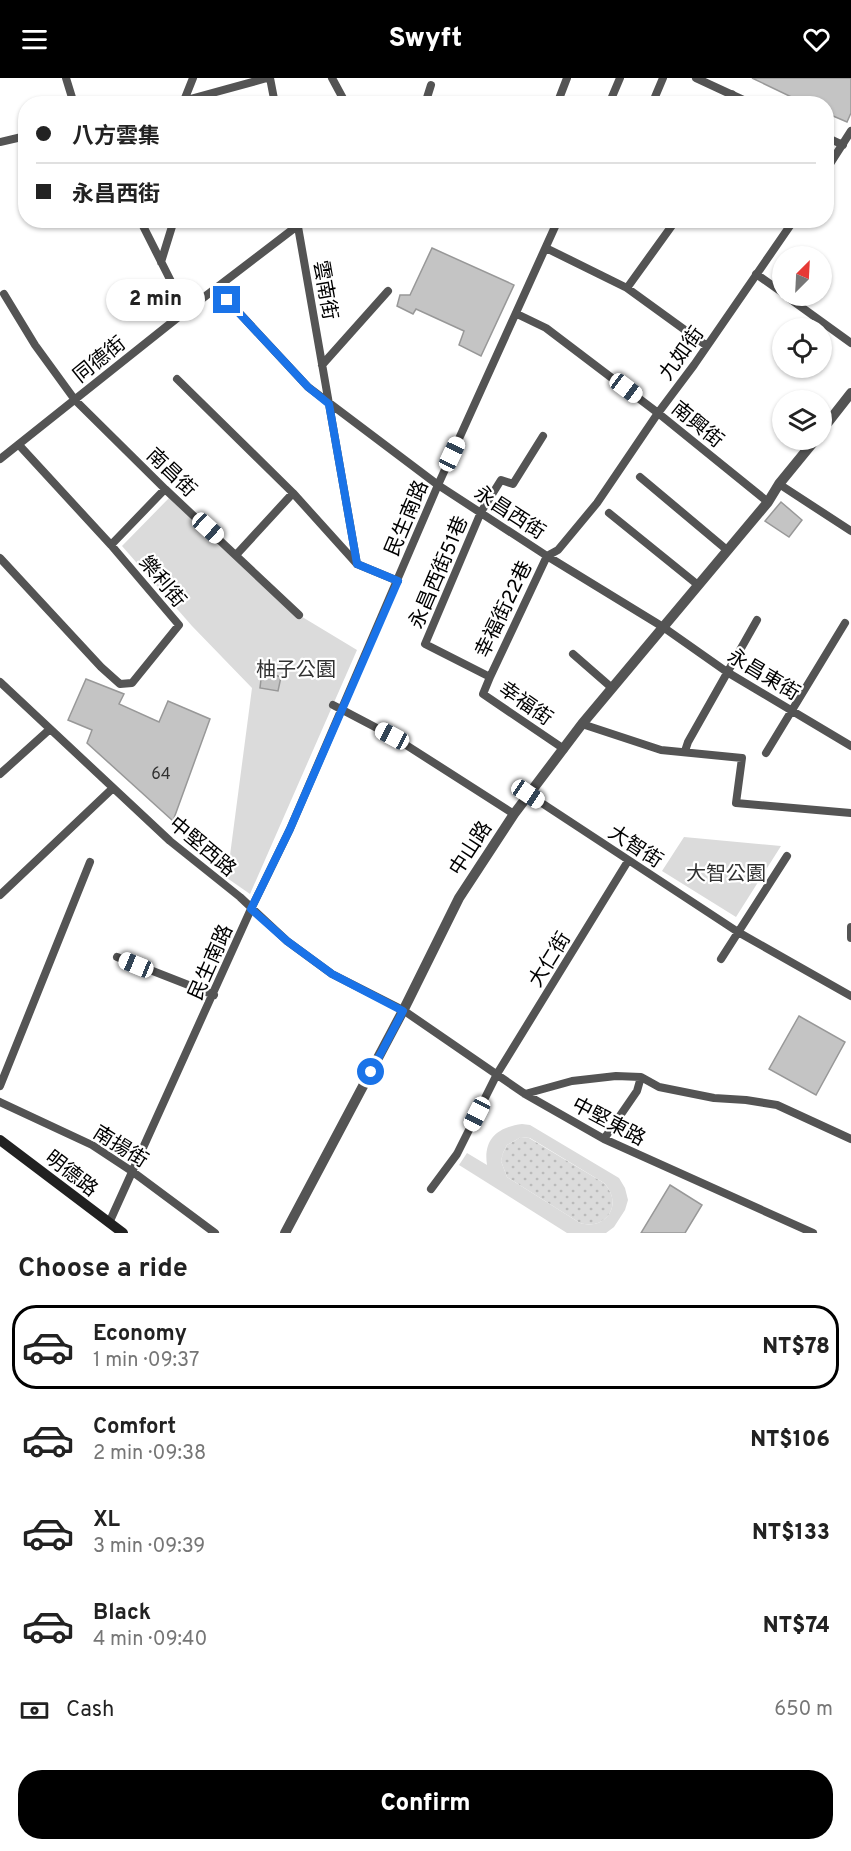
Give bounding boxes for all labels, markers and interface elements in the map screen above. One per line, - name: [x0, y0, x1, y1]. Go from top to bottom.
- text: Swyft: [389, 22, 462, 56]
- icon: menu: [18, 23, 51, 56]
- icon: heart: [800, 23, 833, 56]
- text: 八方雲集: [72, 124, 160, 151]
- text: 永昌西街: [72, 182, 160, 209]
- north arrow: [772, 246, 832, 306]
- map controls: [772, 246, 832, 450]
- street label: 雲南街: [306, 259, 342, 322]
- callout: 2 min: [107, 279, 206, 321]
- route end: [213, 286, 240, 313]
- text: 2 min: [129, 287, 182, 313]
- button: locate: [772, 318, 832, 378]
- street label: 九如街: [654, 322, 711, 386]
- street label: 同德街: [69, 332, 132, 390]
- car: [606, 370, 646, 406]
- button: layers: [772, 390, 832, 450]
- street label: 南興街: [665, 397, 728, 455]
- car: [436, 434, 468, 474]
- street label: 南昌街: [140, 443, 201, 504]
- street label: 民生南路: [380, 477, 435, 561]
- street label: 永昌西街: [468, 481, 550, 546]
- car: [189, 509, 227, 547]
- street label: 永昌西街51巷: [404, 513, 475, 633]
- street label: 樂利街: [132, 551, 191, 614]
- street label: 幸福街22巷: [470, 557, 539, 663]
- street label: 永昌東街: [722, 644, 804, 707]
- park label: 柚子公園: [256, 658, 336, 684]
- street label: 幸福街: [493, 677, 557, 732]
- car: [372, 720, 412, 752]
- house number: 64: [151, 765, 171, 785]
- car: [508, 776, 548, 812]
- street label: 中堅西路: [163, 812, 241, 883]
- street label: 中山路: [444, 817, 499, 881]
- street label: 大智街: [603, 820, 667, 875]
- park label: 大智公園: [686, 862, 766, 888]
- street label: 民生南路: [184, 921, 240, 1005]
- street label: 大仁街: [524, 928, 578, 992]
- car: [116, 950, 156, 980]
- route start: [357, 1058, 384, 1085]
- street label: 中堅東路: [567, 1093, 649, 1153]
- car: [461, 1094, 493, 1134]
- street label: 南揚街: [88, 1121, 152, 1175]
- street label: 明德路: [39, 1146, 102, 1203]
- text: Choose a ride: [18, 1252, 188, 1286]
- icon: car: [21, 1320, 75, 1374]
- text: Economy: [93, 1321, 187, 1348]
- text: NT$78: [762, 1334, 830, 1361]
- text: 1 min · 09:37: [93, 1348, 199, 1374]
- icon: car: [21, 1413, 75, 1467]
- text: Comfort: [93, 1414, 176, 1441]
- text: NT$106: [750, 1427, 830, 1454]
- text: 2 min · 09:38: [93, 1441, 206, 1467]
- icon: car: [21, 1506, 75, 1560]
- text: XL: [93, 1507, 120, 1534]
- text: NT$133: [752, 1520, 830, 1547]
- text: 3 min · 09:39: [93, 1534, 205, 1560]
- icon: car: [21, 1599, 75, 1653]
- text: Black: [93, 1600, 151, 1627]
- text: NT$74: [763, 1613, 830, 1640]
- text: 4 min · 09:40: [93, 1627, 207, 1653]
- icon: cash: [18, 1694, 51, 1727]
- text: Cash: [66, 1697, 115, 1724]
- text: 650 m: [774, 1697, 833, 1723]
- button: Confirm: [18, 1770, 833, 1839]

